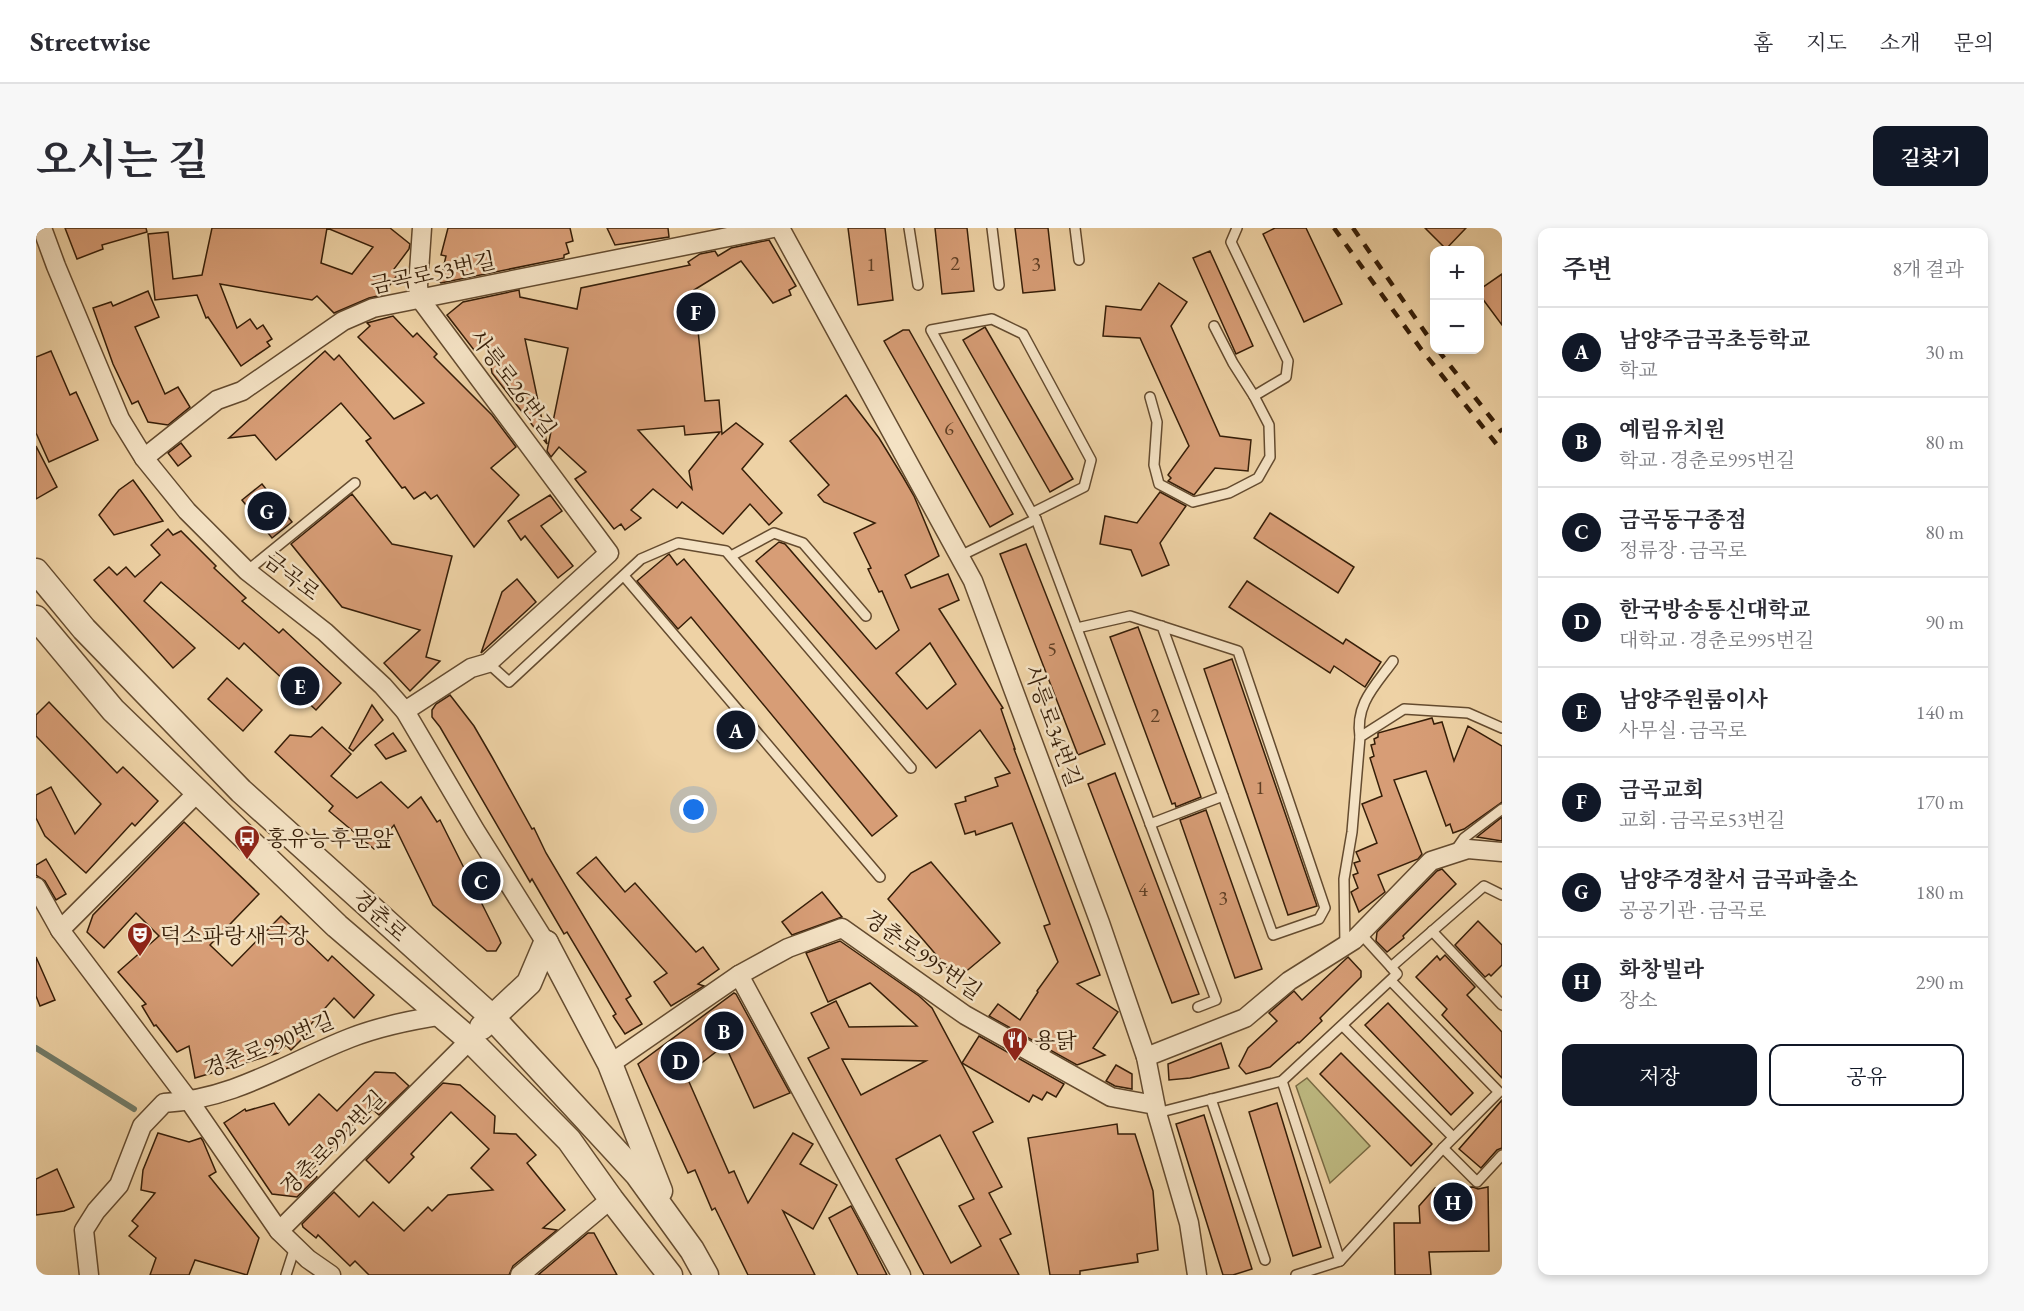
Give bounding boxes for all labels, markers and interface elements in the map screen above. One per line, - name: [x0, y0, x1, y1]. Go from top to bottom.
- text: Streetwise: [30, 23, 150, 59]
- text: 홈: [1753, 29, 1773, 56]
- text: 지도: [1806, 29, 1847, 56]
- text: 소개: [1880, 29, 1920, 56]
- text: 문의: [1953, 29, 1994, 56]
- button: 길찾기: [1873, 126, 1988, 186]
- text: 오시는 길: [36, 132, 208, 187]
- street label: 금곡로53번길: [368, 246, 498, 300]
- map controls: [1430, 246, 1484, 354]
- button: +: [1430, 246, 1484, 300]
- house number: 2: [950, 250, 960, 276]
- house number: 1: [866, 251, 876, 277]
- house number: 3: [1031, 251, 1041, 277]
- text: 주변: [1562, 252, 1612, 286]
- text: 8개 결과: [1892, 256, 1964, 282]
- pin: F: [676, 290, 716, 334]
- button: −: [1430, 300, 1484, 354]
- street label: 사릉로26번길: [463, 323, 563, 443]
- text: 남양주금곡초등학교: [1619, 325, 1810, 354]
- text: A: [1574, 339, 1589, 365]
- text: 30 m: [1925, 339, 1964, 365]
- text: 학교: [1619, 357, 1658, 383]
- house number: 6: [944, 415, 954, 441]
- text: 예림유치원: [1619, 415, 1725, 444]
- text: B: [1575, 429, 1588, 455]
- text: 80 m: [1925, 429, 1964, 455]
- text: 학교 · 경춘로995번길: [1619, 447, 1795, 473]
- pin: G: [248, 488, 286, 534]
- text: 금곡동구종점: [1619, 505, 1747, 534]
- text: C: [1574, 519, 1589, 545]
- text: 80 m: [1925, 519, 1964, 545]
- text: 정류장 · 금곡로: [1619, 537, 1747, 563]
- street label: 금곡로: [258, 545, 326, 607]
- text: 한국방송통신대학교: [1619, 595, 1810, 624]
- text: D: [1574, 609, 1589, 635]
- text: 90 m: [1925, 609, 1964, 635]
- text: 대학교 · 경춘로995번길: [1619, 627, 1814, 653]
- house number: 5: [1047, 636, 1057, 662]
- street label: 사릉로34번길: [1018, 661, 1088, 791]
- pin: E: [280, 664, 320, 708]
- text: 남양주원룸이사: [1619, 685, 1768, 714]
- text: E: [1576, 699, 1587, 725]
- text: 140 m: [1916, 699, 1964, 725]
- house number: 2: [1150, 702, 1160, 728]
- pin: A: [716, 708, 756, 752]
- text: 사무실 · 금곡로: [1619, 717, 1747, 743]
- house number: 1: [1255, 774, 1265, 800]
- text: 금곡교회: [1619, 775, 1704, 804]
- text: F: [1576, 789, 1587, 815]
- text: 170 m: [1916, 789, 1964, 815]
- your location: [679, 795, 708, 824]
- text: 교회 · 금곡로53번길: [1619, 807, 1785, 833]
- bus stop icon: 홍유능후문앞: [232, 823, 262, 861]
- place label: 홍유능후문앞: [266, 824, 394, 853]
- pin: C: [462, 858, 500, 904]
- text: 남양주경찰서 금곡파출소: [1619, 865, 1858, 894]
- house number: 4: [1138, 876, 1148, 902]
- text: G: [1574, 879, 1589, 905]
- text: 180 m: [1916, 879, 1964, 905]
- street label: 경춘로: [347, 884, 413, 948]
- house number: 3: [1218, 885, 1228, 911]
- text: 공공기관 · 금곡로: [1619, 897, 1766, 923]
- street label: 경춘로995번길: [858, 904, 988, 1006]
- theatre icon: 덕소파랑새극장: [125, 920, 155, 958]
- place label: 덕소파랑새극장: [160, 921, 310, 950]
- text: 화창빌라: [1619, 955, 1704, 984]
- text: H: [1573, 969, 1590, 995]
- text: 290 m: [1916, 969, 1964, 995]
- text: 장소: [1619, 987, 1658, 1013]
- street label: 경춘로990번길: [200, 1006, 338, 1084]
- pin: B: [704, 1008, 744, 1054]
- restaurant icon: 용닭: [1000, 1025, 1030, 1063]
- place label: 용닭: [1034, 1026, 1077, 1055]
- pin: D: [660, 1038, 700, 1084]
- button: 저장: [1562, 1044, 1757, 1106]
- button: 공유: [1769, 1044, 1964, 1106]
- street label: 경춘로992번길: [274, 1084, 392, 1202]
- pin: H: [1434, 1180, 1472, 1224]

